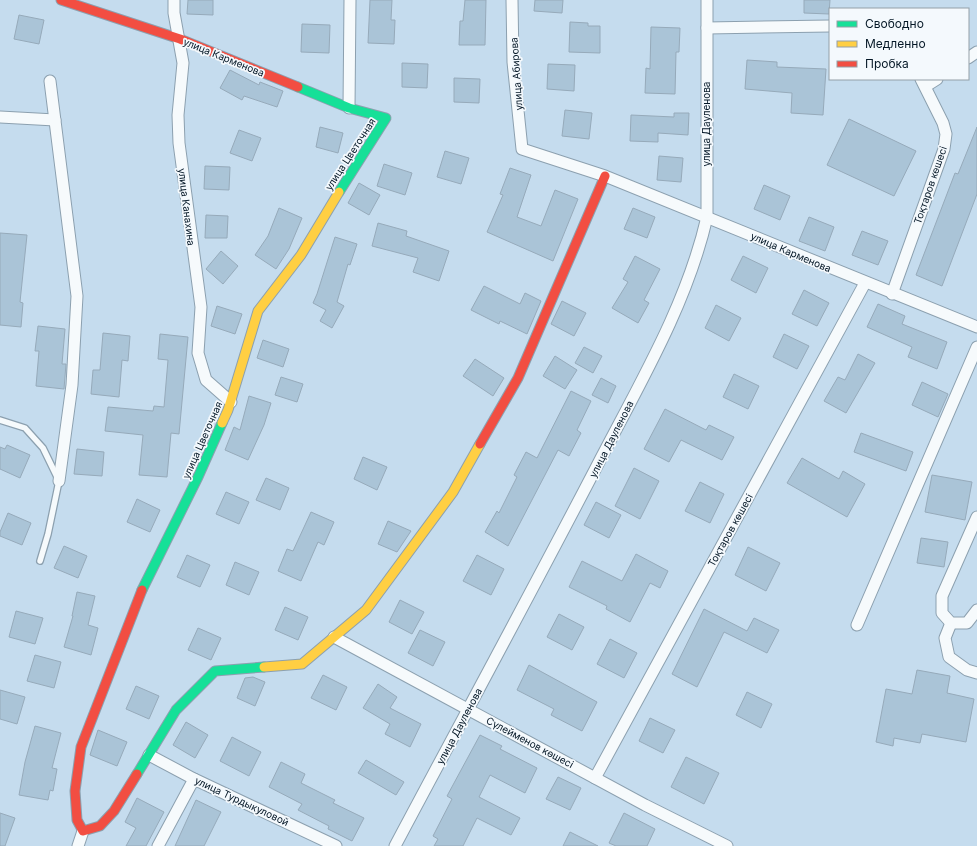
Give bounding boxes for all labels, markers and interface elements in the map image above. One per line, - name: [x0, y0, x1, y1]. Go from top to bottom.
- legend: [829, 8, 969, 80]
- text: Свободно: [865, 16, 924, 31]
- street label: улица Карменова: [182, 35, 266, 79]
- text: Медленно: [865, 36, 926, 51]
- street label: улица Абирова: [507, 37, 525, 111]
- text: Пробка: [865, 56, 909, 71]
- street label: улица Дауленова: [700, 82, 712, 166]
- street label: улица Цветочная: [322, 116, 378, 192]
- street label: Тоқтаров көшесі: [911, 145, 949, 225]
- street label: улица Канахина: [176, 168, 198, 246]
- street label: улица Карменова: [749, 230, 833, 274]
- street label: улица Дауленова: [586, 398, 636, 480]
- street label: улица Цветочная: [180, 399, 224, 481]
- street label: Тоқтаров көшесі: [705, 491, 755, 569]
- street label: улица Дауленова: [434, 686, 484, 766]
- street label: Сүлейменов көшесі: [484, 714, 576, 770]
- street label: улица Турдыкуловой: [193, 774, 291, 828]

